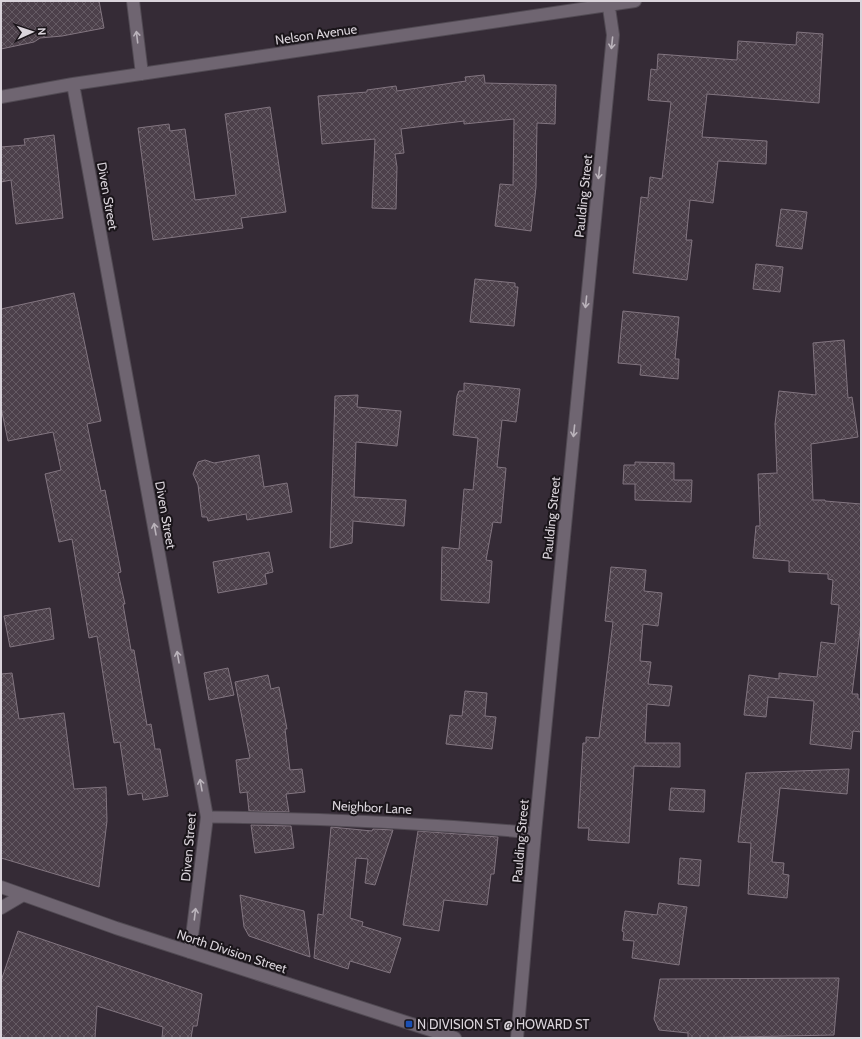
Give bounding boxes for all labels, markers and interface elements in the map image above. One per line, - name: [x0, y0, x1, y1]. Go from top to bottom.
- north arrow: [12, 12, 52, 52]
- street label: Nelson Avenue: [274, 20, 358, 48]
- text: N: [35, 27, 49, 36]
- one-way arrow: [133, 31, 141, 44]
- one-way arrow: [608, 36, 615, 49]
- street label: Paulding Street: [571, 153, 595, 238]
- street label: Diven Street: [94, 161, 122, 232]
- one-way arrow: [595, 166, 603, 179]
- one-way arrow: [583, 295, 590, 308]
- one-way arrow: [570, 425, 578, 438]
- street label: Paulding Street: [539, 475, 563, 560]
- street label: Diven Street: [152, 480, 180, 551]
- one-way arrow: [150, 523, 158, 536]
- one-way arrow: [174, 651, 182, 664]
- one-way arrow: [197, 779, 205, 792]
- street label: Neighbor Lane: [332, 797, 413, 817]
- street label: Paulding Street: [508, 798, 532, 883]
- street label: Diven Street: [177, 811, 199, 882]
- one-way arrow: [191, 908, 199, 921]
- street label: North Division Street: [175, 926, 290, 977]
- place label: N DIVISION ST @ HOWARD ST: [417, 1016, 590, 1032]
- marker: N DIVISION ST @ HOWARD ST: [404, 1019, 414, 1029]

